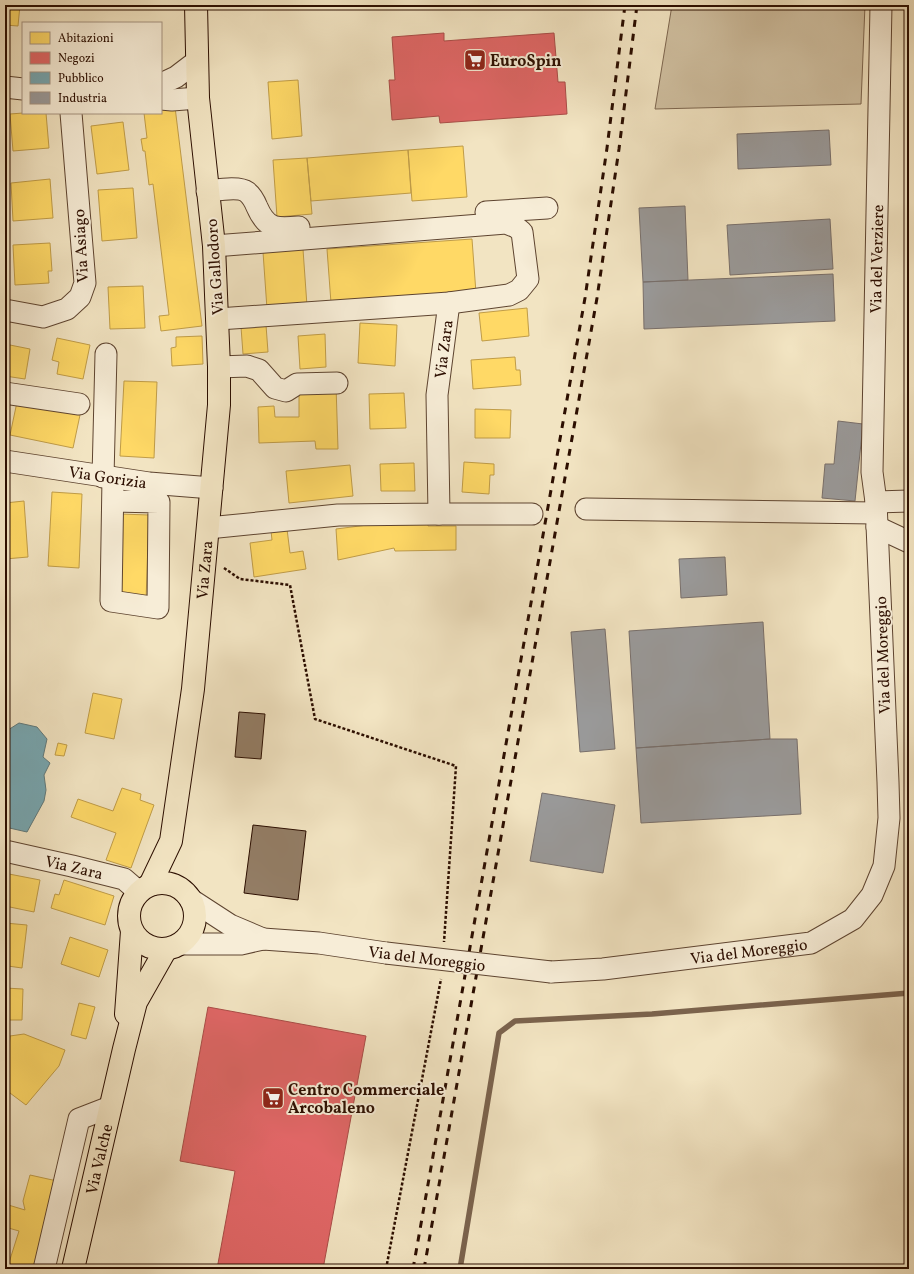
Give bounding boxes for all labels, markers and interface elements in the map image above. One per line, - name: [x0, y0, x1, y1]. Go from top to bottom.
- legend: [22, 22, 162, 114]
- text: Abitazioni: [58, 31, 114, 47]
- supermarket icon: EuroSpin: [462, 47, 488, 73]
- text: Negozi: [58, 51, 95, 67]
- place label: EuroSpin: [490, 51, 562, 73]
- text: Pubblico: [58, 71, 104, 87]
- text: Industria: [58, 91, 107, 107]
- street label: Via del Verziere: [866, 204, 890, 314]
- street label: Via Asiago: [69, 208, 95, 283]
- street label: Via Gallodoro: [202, 218, 230, 316]
- street label: Via Zara: [430, 319, 460, 380]
- street label: Via Gorizia: [67, 462, 148, 496]
- street label: Via Zara: [192, 540, 220, 600]
- street label: Via del Moreggio: [871, 596, 897, 714]
- street label: Via Zara: [43, 851, 105, 886]
- street label: Via del Moreggio: [689, 935, 809, 971]
- street label: Via del Moreggio: [367, 942, 487, 978]
- place label: Centro Commerciale Arcobaleno: [288, 1080, 444, 1120]
- supermarket icon: Centro Commerciale Arcobaleno: [260, 1085, 286, 1111]
- street label: Via Valche: [82, 1122, 119, 1197]

